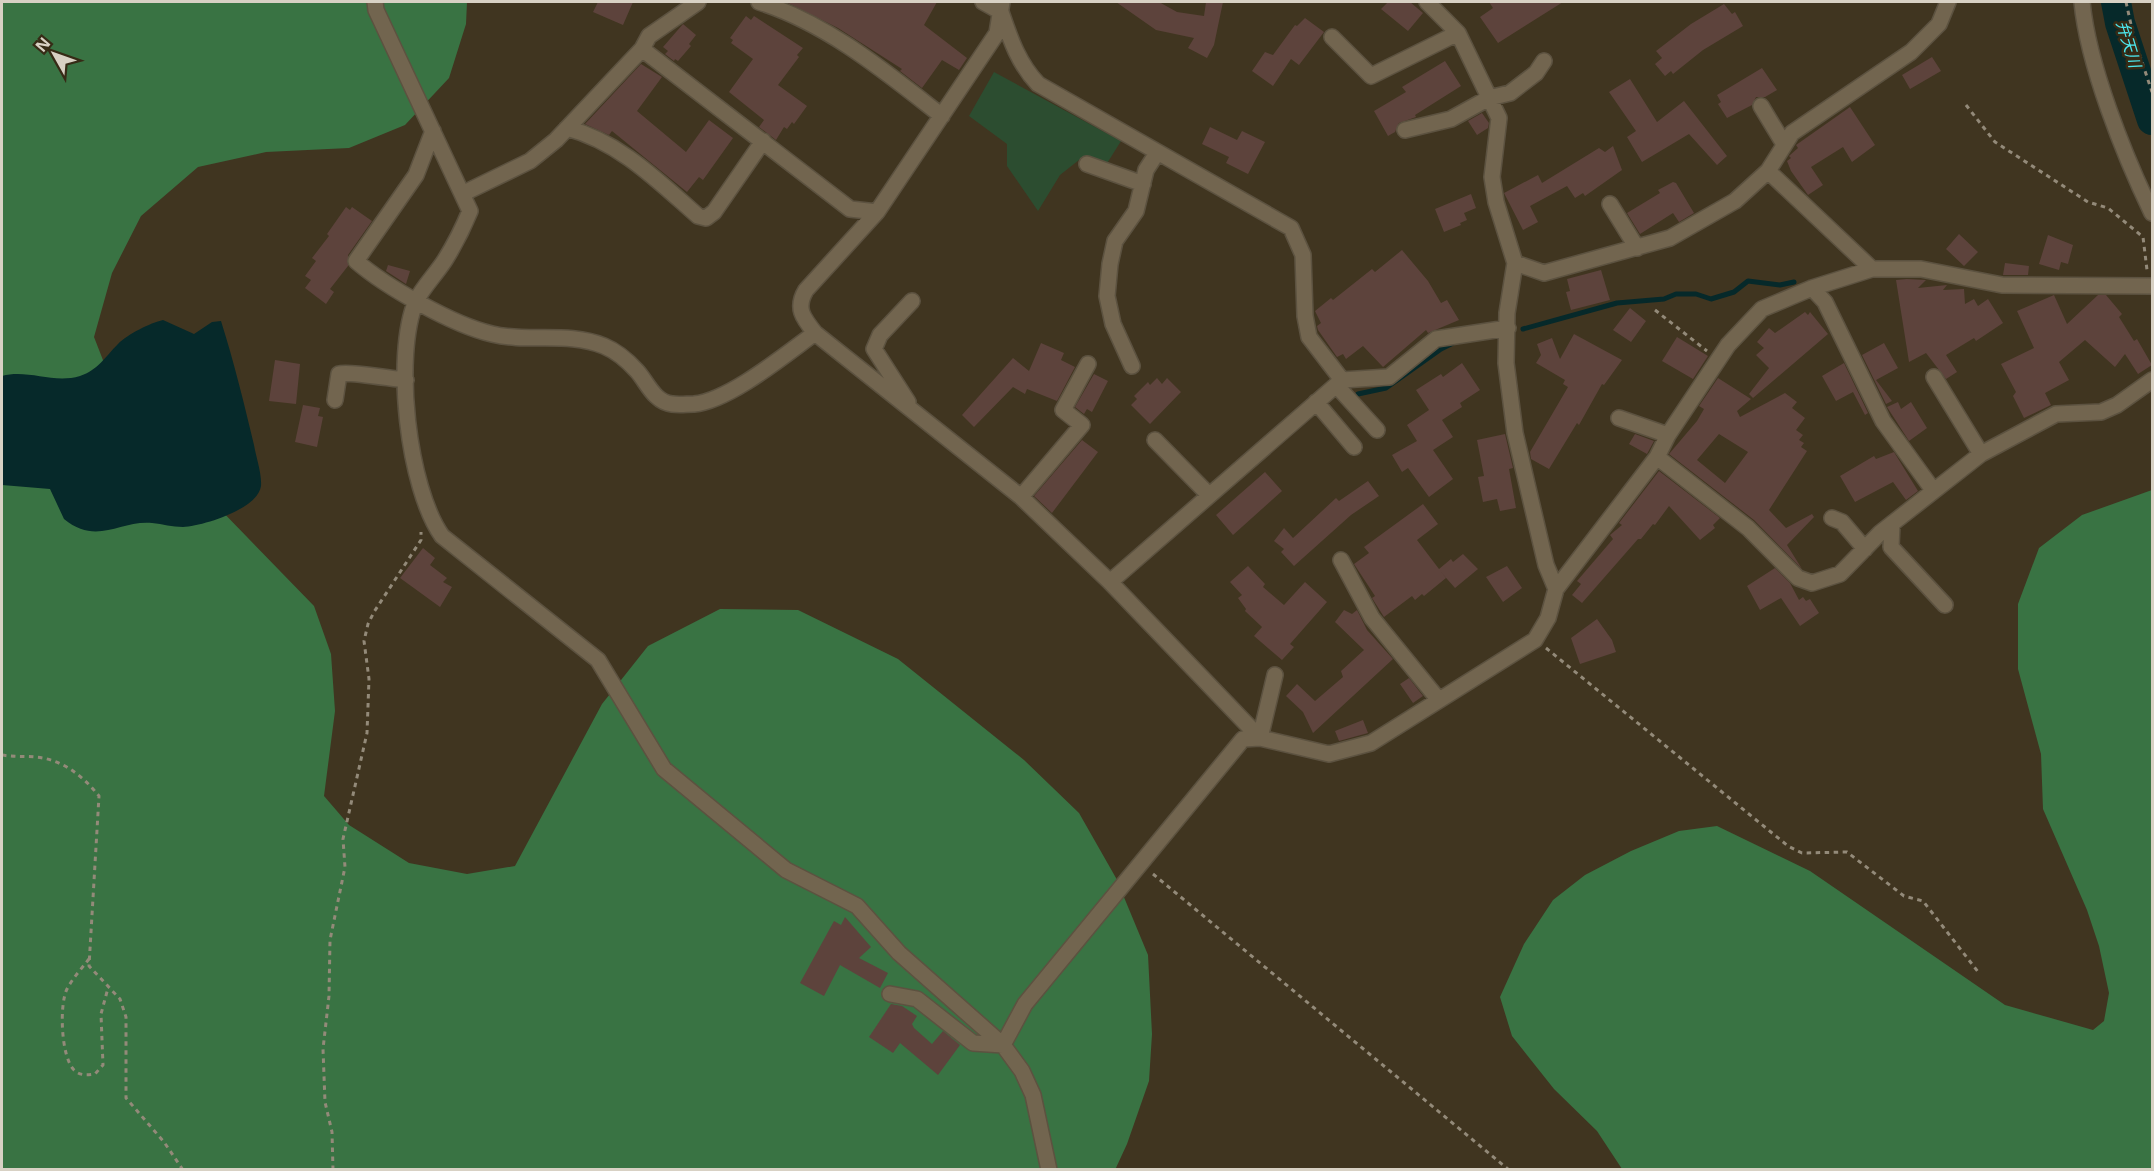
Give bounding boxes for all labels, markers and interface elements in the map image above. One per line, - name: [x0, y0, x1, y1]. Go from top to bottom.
- water label: 弁天川: [2111, 18, 2147, 72]
- north arrow: [24, 24, 84, 84]
- text: N: [30, 32, 55, 56]

